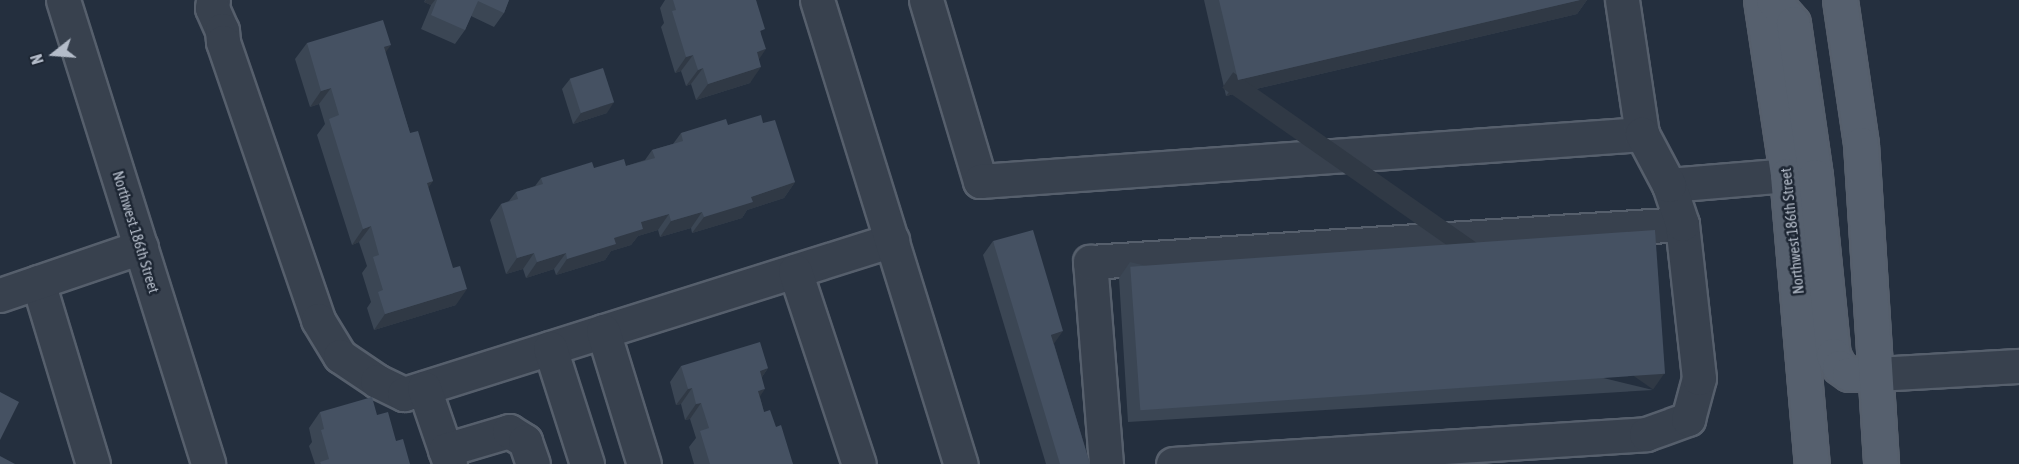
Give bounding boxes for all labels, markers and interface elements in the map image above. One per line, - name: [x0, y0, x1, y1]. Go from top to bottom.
- north arrow: [24, 24, 84, 84]
- text: N: [27, 52, 47, 66]
- street label: Northwest 186th Street: [1776, 167, 1808, 295]
- street label: Northwest 186th Street: [109, 169, 163, 295]

